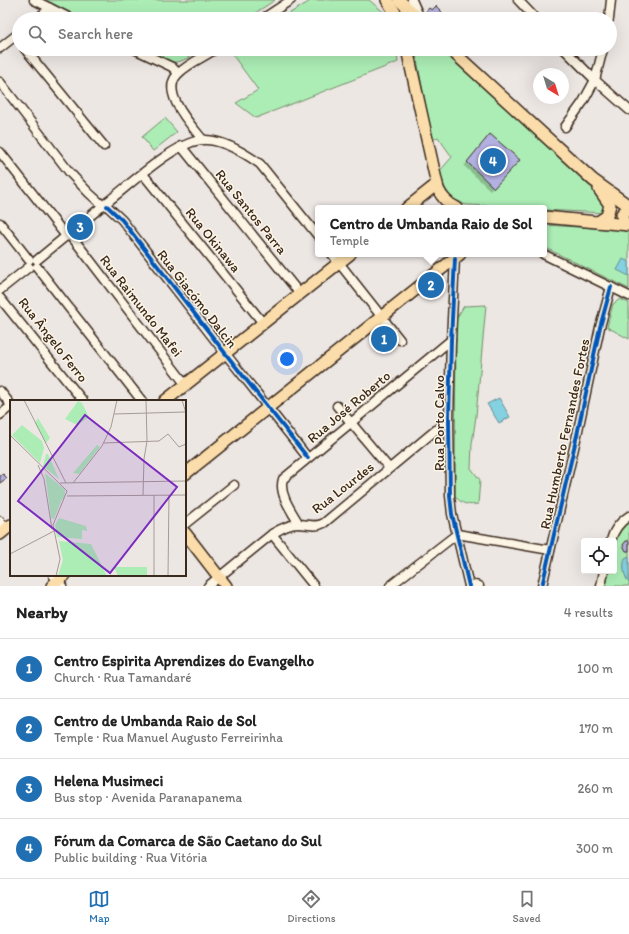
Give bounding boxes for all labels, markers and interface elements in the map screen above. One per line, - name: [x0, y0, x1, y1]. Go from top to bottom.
- search box: [12, 12, 617, 56]
- icon: search: [26, 23, 48, 45]
- text: Search here: [58, 25, 133, 43]
- north arrow: [533, 68, 569, 104]
- pin: 4: [480, 146, 506, 176]
- street label: Rua Santos Parra: [212, 166, 291, 258]
- street label: Rua Okinawa: [182, 204, 244, 276]
- popup: [315, 205, 547, 257]
- pin: 3: [67, 212, 93, 242]
- text: Centro de Umbanda Raio de Sol: [330, 215, 532, 233]
- text: Temple: [330, 233, 369, 248]
- street label: Rua Giacómo Dalcin: [153, 246, 241, 352]
- street label: Rua Raimundo Mafei: [96, 252, 186, 360]
- pin: 2: [418, 270, 444, 300]
- street label: Rua Ângelo Ferro: [15, 294, 91, 386]
- pin: 1: [371, 324, 397, 354]
- street label: Rua Humberto Fernandes Fortes: [536, 337, 594, 531]
- your location: [277, 349, 297, 369]
- street label: Rua José Roberto: [304, 367, 394, 447]
- street label: Rua Porto Calvo: [431, 375, 448, 471]
- inset map: [10, 400, 186, 576]
- street label: Rua Lourdes: [309, 458, 377, 518]
- map controls: [581, 538, 617, 574]
- button: locate: [581, 538, 617, 574]
- text: Nearby: [16, 602, 68, 622]
- text: 4 results: [564, 605, 613, 620]
- text: Centro Espirita Aprendizes do Evangelho: [54, 652, 314, 670]
- text: 1: [26, 661, 32, 676]
- text: 100 m: [577, 661, 613, 676]
- text: Church · Rua Tamandaré: [54, 670, 191, 685]
- text: Centro de Umbanda Raio de Sol: [54, 712, 257, 730]
- text: 2: [26, 721, 32, 736]
- text: 170 m: [579, 721, 613, 736]
- text: Temple · Rua Manuel Augusto Ferreirinha: [54, 730, 283, 745]
- text: Helena Musimeci: [54, 772, 163, 790]
- text: 3: [25, 781, 33, 796]
- text: 260 m: [577, 781, 613, 796]
- text: Bus stop · Avenida Paranapanema: [54, 790, 242, 805]
- text: Fórum da Comarca de São Caetano do Sul: [54, 832, 322, 850]
- text: 4: [25, 841, 33, 856]
- text: 300 m: [576, 841, 613, 856]
- text: Public building · Rua Vitória: [54, 850, 207, 865]
- tab: Map: [88, 888, 110, 925]
- tab: Directions: [287, 888, 336, 925]
- tab: Saved: [512, 888, 541, 925]

